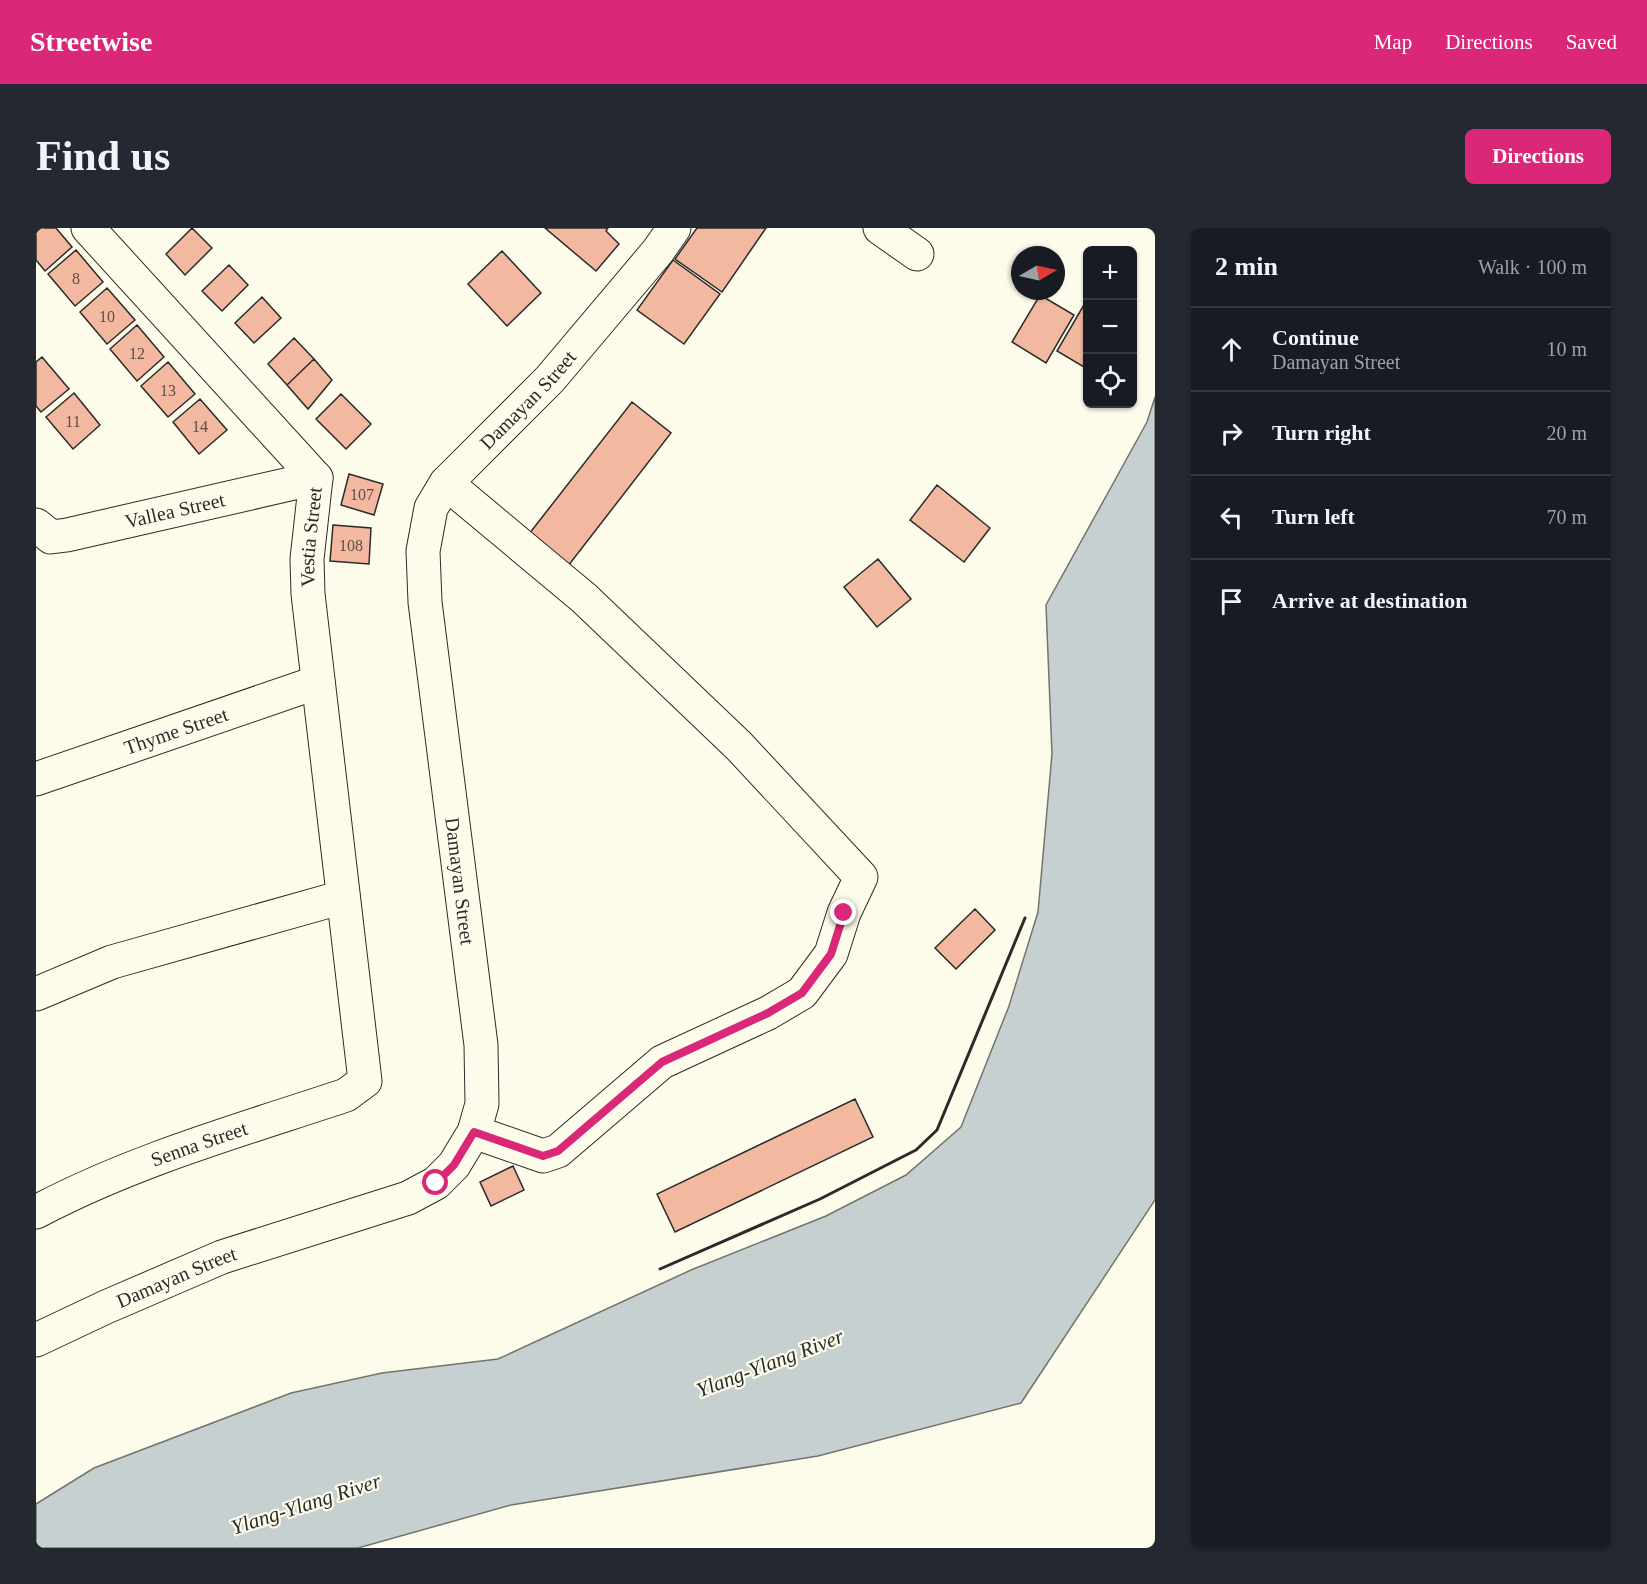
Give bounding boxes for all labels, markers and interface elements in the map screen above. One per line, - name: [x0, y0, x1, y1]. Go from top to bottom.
- text: Streetwise: [30, 26, 152, 57]
- text: Map: [1374, 30, 1412, 54]
- text: Directions: [1445, 30, 1533, 54]
- text: Saved: [1566, 30, 1617, 54]
- button: Directions: [1465, 129, 1611, 184]
- text: Find us: [36, 133, 170, 179]
- north arrow: [1011, 246, 1065, 300]
- map controls: [1083, 246, 1137, 408]
- button: +: [1083, 246, 1137, 300]
- text: 2 min: [1215, 252, 1278, 281]
- text: Walk · 100 m: [1478, 256, 1587, 278]
- house number: 8: [72, 270, 80, 287]
- button: −: [1083, 300, 1137, 354]
- house number: 10: [99, 308, 115, 325]
- text: Continue: [1272, 325, 1359, 350]
- icon: ahead: [1215, 333, 1248, 366]
- text: 10 m: [1546, 338, 1587, 360]
- house number: 12: [129, 345, 145, 362]
- street label: Damayan Street: [475, 346, 581, 454]
- text: Damayan Street: [1272, 351, 1400, 373]
- button: locate: [1083, 354, 1137, 408]
- house number: 13: [160, 382, 176, 399]
- house number: 11: [65, 413, 81, 430]
- icon: right: [1215, 417, 1248, 450]
- house number: 14: [192, 418, 208, 435]
- text: Turn right: [1272, 420, 1371, 445]
- text: 20 m: [1546, 422, 1587, 444]
- street label: Vestia Street: [296, 485, 326, 587]
- house number: 107: [350, 486, 374, 503]
- street label: Vallea Street: [123, 488, 227, 532]
- icon: left: [1215, 501, 1248, 534]
- text: Turn left: [1272, 504, 1355, 529]
- text: 70 m: [1546, 506, 1587, 528]
- house number: 108: [339, 537, 363, 554]
- icon: arrive: [1215, 585, 1248, 618]
- text: Arrive at destination: [1272, 588, 1468, 613]
- street label: Thyme Street: [121, 703, 231, 759]
- street label: Damayan Street: [440, 816, 479, 947]
- route end: [830, 899, 856, 925]
- street label: Senna Street: [148, 1117, 251, 1171]
- route start: [422, 1169, 448, 1195]
- street label: Damayan Street: [113, 1242, 240, 1312]
- water label: Ylang-Ylang River: [693, 1324, 848, 1402]
- water label: Ylang-Ylang River: [228, 1468, 385, 1539]

